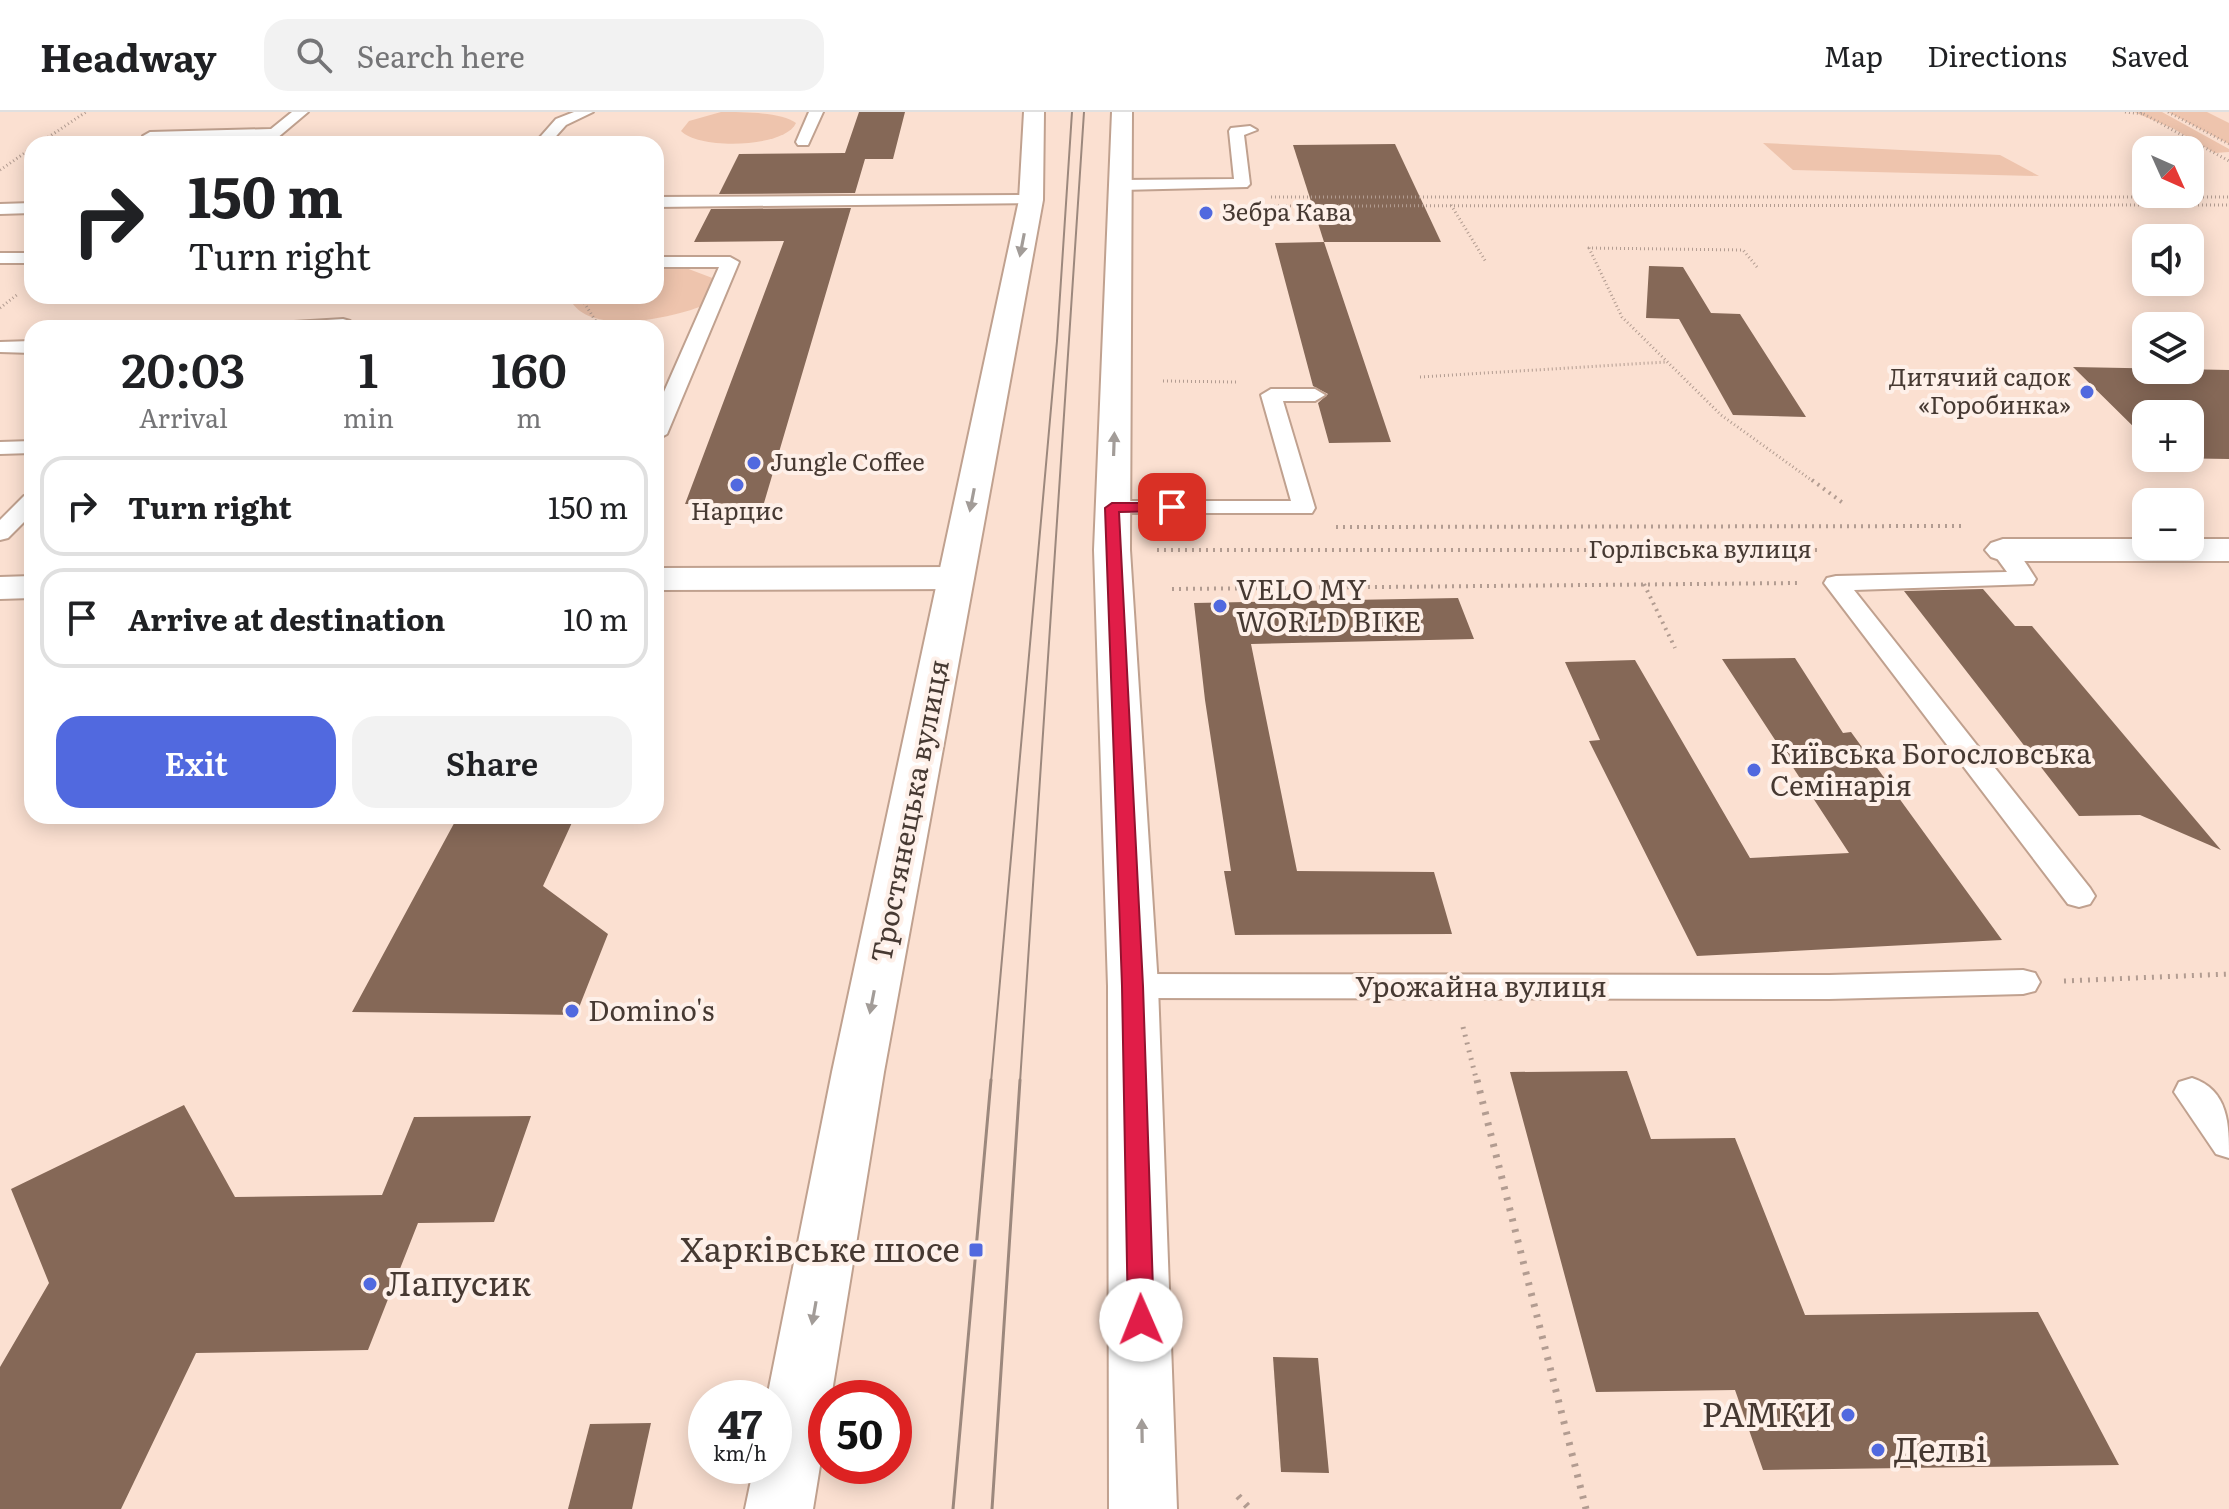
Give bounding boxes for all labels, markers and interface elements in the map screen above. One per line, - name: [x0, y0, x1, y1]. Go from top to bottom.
- search box: [264, 19, 824, 91]
- text: Headway: [40, 27, 216, 84]
- icon: search: [292, 33, 336, 77]
- text: Search here: [356, 33, 525, 77]
- text: Map: [1824, 34, 1883, 76]
- text: Directions: [1927, 34, 2067, 76]
- text: Saved: [2111, 34, 2189, 76]
- north arrow: [2132, 136, 2204, 208]
- map controls: [2132, 136, 2204, 560]
- text: 150 m: [188, 152, 343, 235]
- icon: right: [56, 168, 160, 272]
- place label: Зебра Кава: [1222, 193, 1352, 228]
- marker: Зебра Кава: [1197, 204, 1215, 222]
- button: sound: [2132, 224, 2204, 296]
- text: Turn right: [188, 228, 371, 281]
- one-way arrow: [1015, 233, 1028, 258]
- button: layers: [2132, 312, 2204, 384]
- text: 20:03: [121, 332, 246, 403]
- text: 1: [358, 332, 378, 403]
- text: 160: [491, 332, 567, 403]
- place label: Дитячий садок «Горобинка»: [1889, 358, 2071, 421]
- marker: Дитячий садок «Горобинка»: [2078, 383, 2096, 401]
- text: Arrival: [139, 397, 228, 436]
- text: min: [343, 397, 394, 436]
- text: m: [516, 397, 542, 436]
- button: +: [2132, 400, 2204, 472]
- one-way arrow: [1107, 431, 1120, 456]
- place label: Jungle Coffee: [770, 443, 925, 478]
- marker: Jungle Coffee: [745, 454, 763, 472]
- pin: [1138, 473, 1206, 541]
- marker: Нарцис: [728, 476, 746, 494]
- icon: right: [60, 484, 104, 528]
- text: Turn right: [128, 484, 292, 528]
- text: 150 m: [548, 484, 628, 528]
- icon: arrive: [1150, 485, 1194, 529]
- one-way arrow: [965, 488, 977, 513]
- button: −: [2132, 488, 2204, 560]
- place label: Нарцис: [691, 492, 783, 527]
- street label: Горлівська вулиця: [1588, 530, 1812, 565]
- place label: VELO MY WORLD BIKE: [1236, 567, 1421, 641]
- icon: arrive: [60, 596, 104, 640]
- text: Arrive at destination: [128, 596, 445, 640]
- text: 10 m: [563, 596, 628, 640]
- marker: VELO MY WORLD BIKE: [1211, 597, 1229, 615]
- street label: Тростянецька вулиця: [858, 655, 958, 966]
- button: Exit: [56, 716, 336, 808]
- button: Share: [352, 716, 632, 808]
- place label: Київська Богословська Семінарія: [1770, 731, 2091, 805]
- marker: Київська Богословська Семінарія: [1745, 761, 1763, 779]
- street label: Урожайна вулиця: [1355, 964, 1607, 1006]
- place label: Domino's: [588, 988, 714, 1030]
- one-way arrow: [865, 990, 877, 1015]
- marker: Domino's: [563, 1002, 581, 1020]
- place label: Харківське шосе: [680, 1222, 960, 1272]
- marker: Харківське шосе: [967, 1241, 985, 1259]
- place label: Лапусик: [386, 1256, 531, 1306]
- marker: Лапусик: [361, 1275, 379, 1293]
- position arrow: [1099, 1278, 1183, 1362]
- one-way arrow: [808, 1301, 820, 1326]
- speed limit sign: 50: [808, 1380, 912, 1484]
- place label: РАМКИ: [1702, 1387, 1832, 1437]
- text: 47: [718, 1392, 762, 1451]
- marker: РАМКИ: [1839, 1406, 1857, 1424]
- one-way arrow: [1136, 1418, 1148, 1443]
- place label: Делві: [1894, 1422, 1987, 1472]
- text: km/h: [713, 1437, 767, 1467]
- marker: Делві: [1869, 1441, 1887, 1459]

